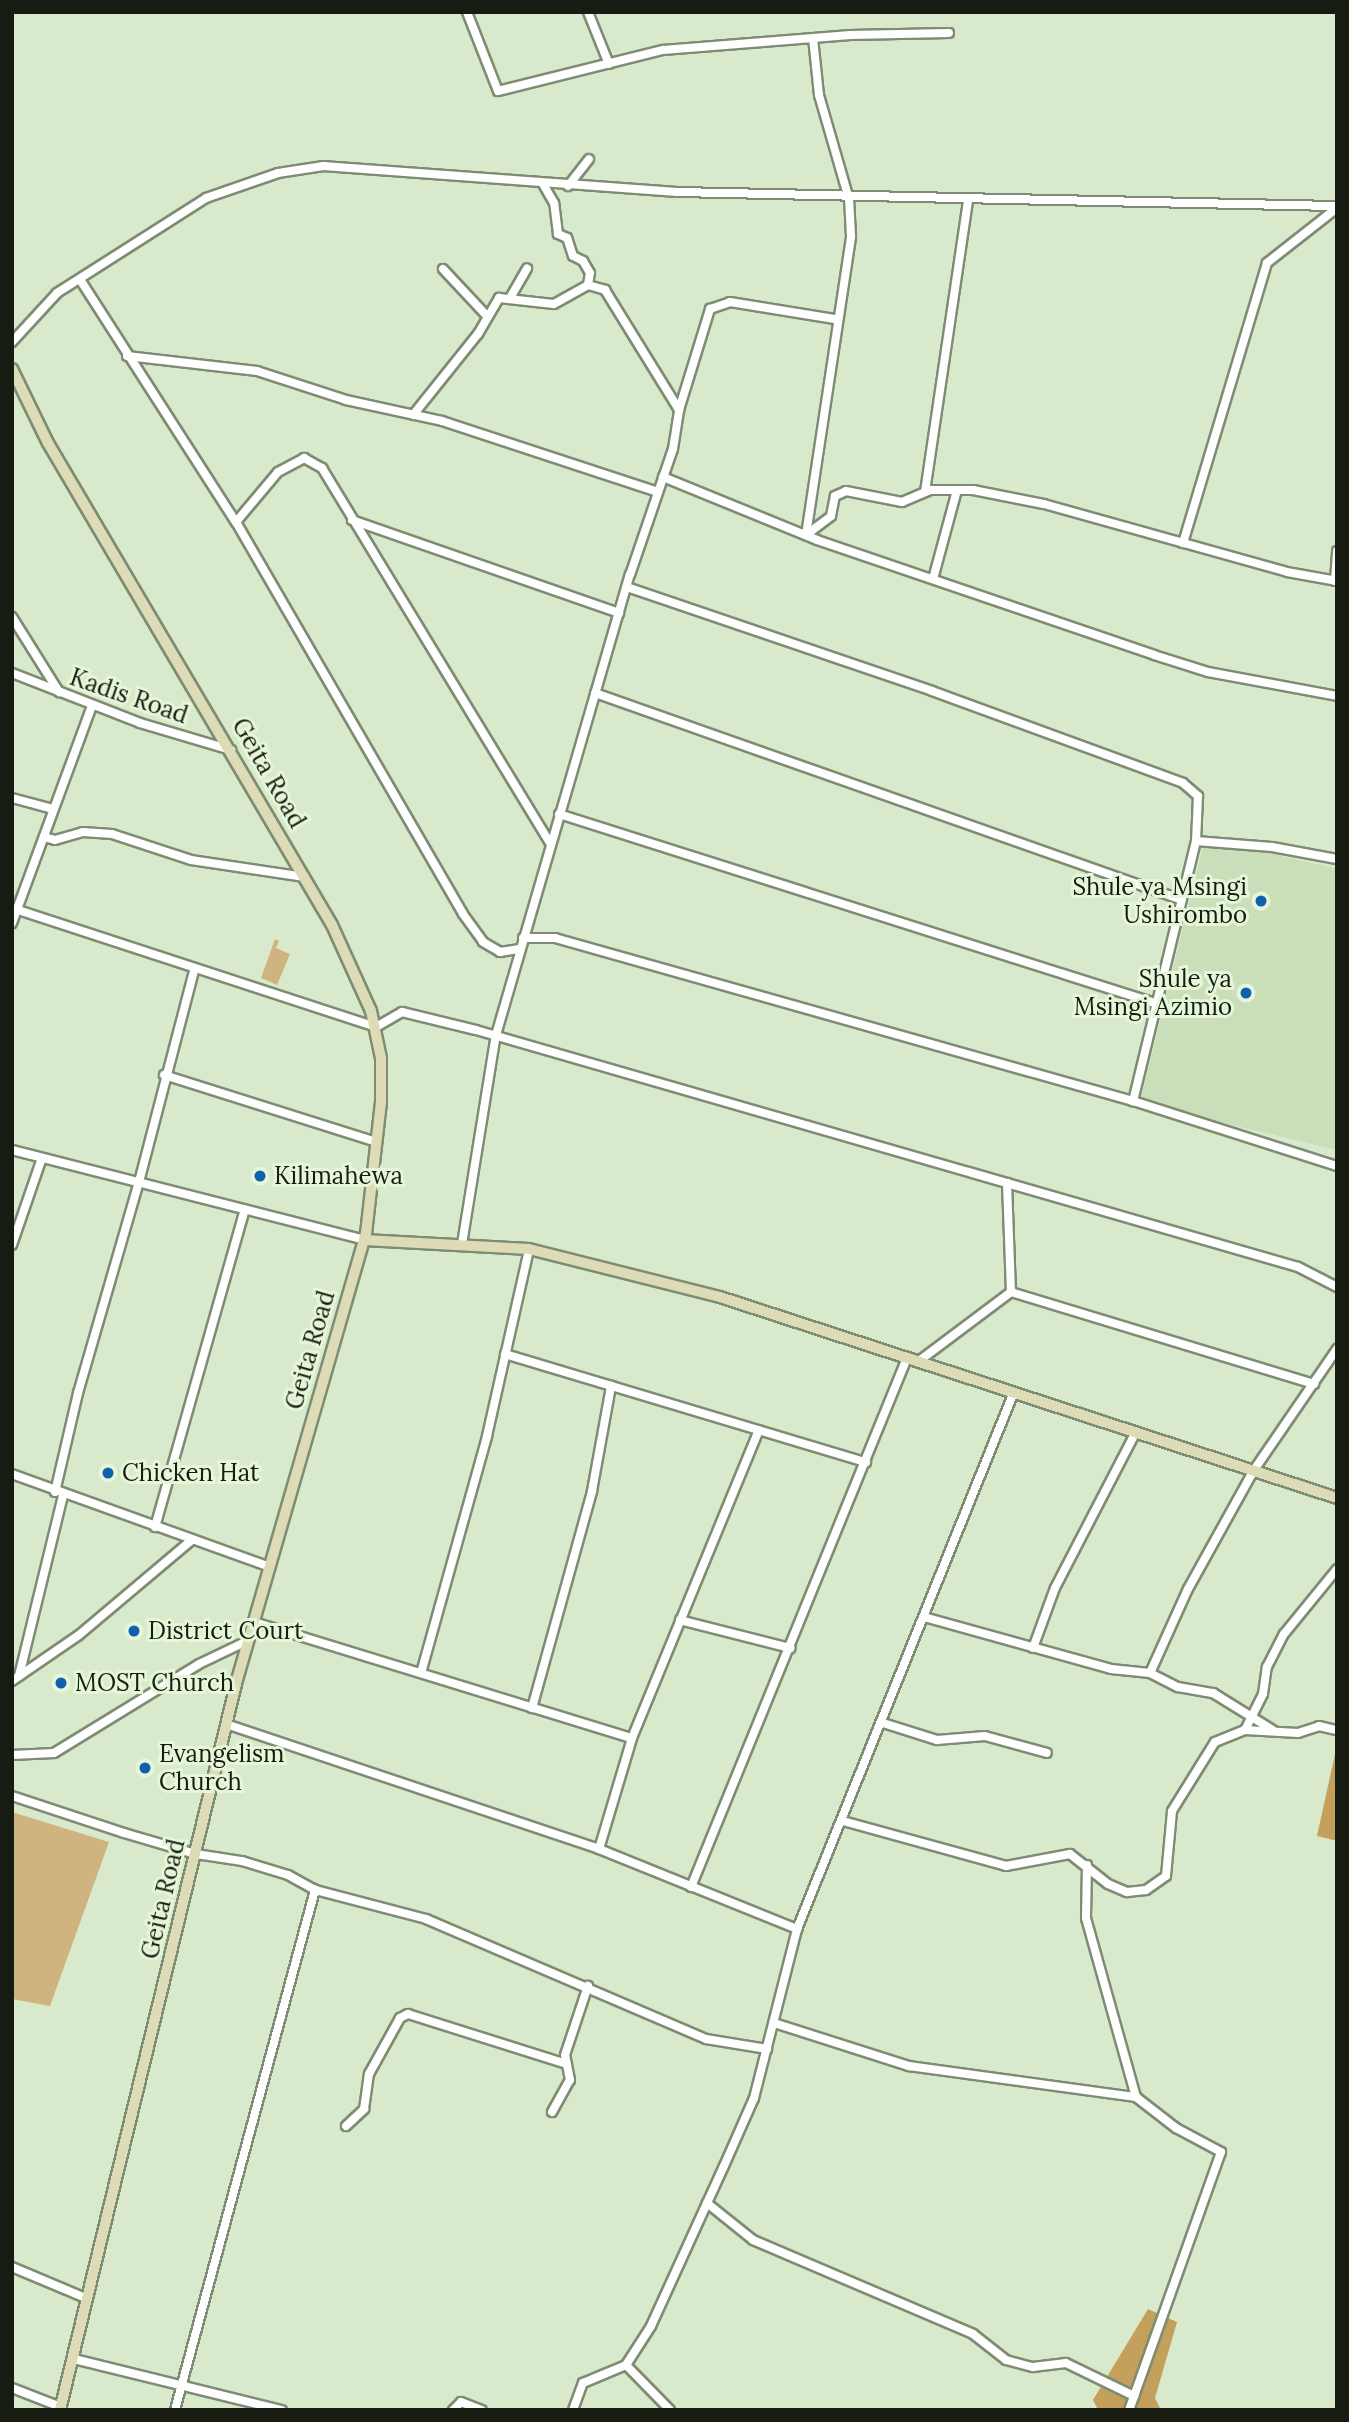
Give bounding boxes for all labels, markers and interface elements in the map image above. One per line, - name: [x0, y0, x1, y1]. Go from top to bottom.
- street label: Kadis Road: [66, 662, 192, 730]
- street label: Geita Road: [226, 713, 312, 833]
- place label: Shule ya Msingi Ushirombo: [1072, 873, 1247, 929]
- marker: Shule ya Msingi Ushirombo: [1253, 893, 1269, 909]
- place label: Shule ya Msingi Azimio: [1074, 965, 1232, 1021]
- marker: Shule ya Msingi Azimio: [1238, 985, 1254, 1001]
- place label: Kilimahewa: [274, 1162, 403, 1190]
- marker: Kilimahewa: [252, 1168, 268, 1184]
- street label: Geita Road: [279, 1287, 341, 1413]
- place label: Chicken Hat: [122, 1459, 259, 1487]
- marker: Chicken Hat: [100, 1465, 116, 1481]
- place label: District Court: [148, 1617, 303, 1645]
- marker: District Court: [126, 1623, 142, 1639]
- place label: MOST Church: [75, 1669, 234, 1697]
- marker: MOST Church: [53, 1675, 69, 1691]
- place label: Evangelism Church: [159, 1740, 285, 1796]
- marker: Evangelism Church: [137, 1760, 153, 1776]
- street label: Geita Road: [135, 1836, 191, 1962]

